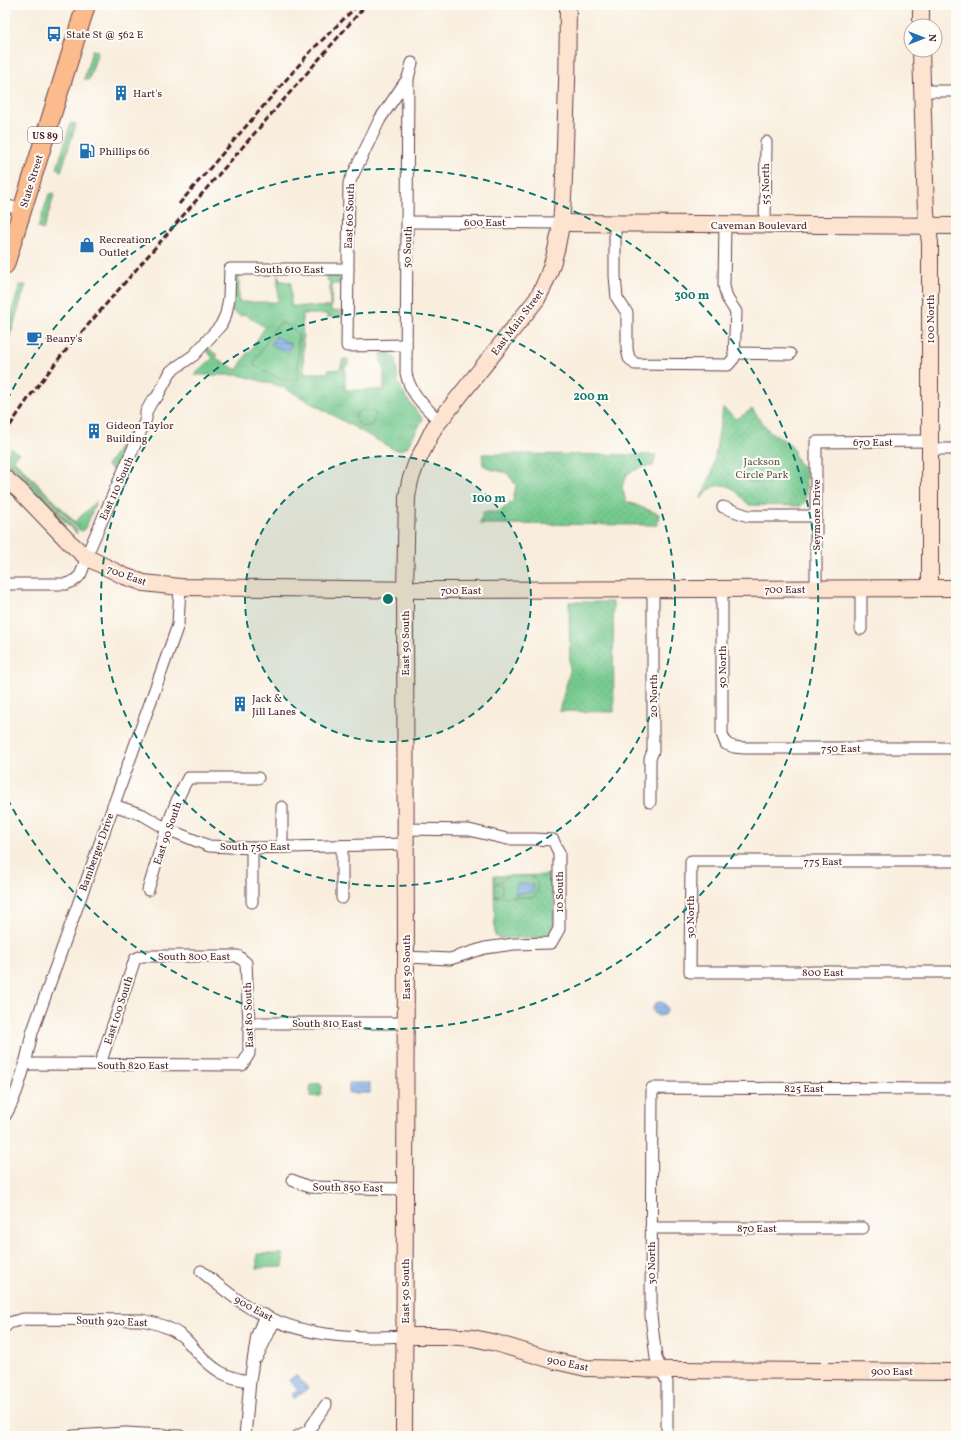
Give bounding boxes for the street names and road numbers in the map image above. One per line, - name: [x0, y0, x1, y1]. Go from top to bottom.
- road number: US 89: [28, 127, 62, 143]
- street label: State Street: [17, 153, 48, 210]
- street label: 55 North: [759, 163, 774, 205]
- street label: East 60 South: [342, 182, 359, 249]
- street label: 600 East: [464, 216, 506, 231]
- street label: Caveman Boulevard: [711, 219, 807, 234]
- street label: 50 South: [400, 225, 417, 269]
- street label: South 610 East: [254, 263, 324, 278]
- street label: East Main Street: [488, 287, 548, 359]
- street label: 100 North: [924, 294, 939, 343]
- street label: 670 East: [853, 436, 893, 451]
- street label: East 110 South: [97, 454, 138, 523]
- street label: Seymore Drive: [810, 479, 825, 551]
- street label: 700 East: [105, 562, 149, 591]
- street label: 700 East: [764, 583, 806, 598]
- street label: 700 East: [440, 584, 482, 599]
- street label: East 50 South: [399, 610, 414, 676]
- street label: 50 North: [716, 645, 731, 688]
- street label: 20 North: [647, 674, 662, 718]
- street label: 750 East: [821, 742, 861, 757]
- street label: East 90 South: [151, 799, 186, 867]
- street label: Bamberger Drive: [76, 811, 119, 894]
- street label: South 750 East: [220, 840, 290, 855]
- street label: 775 East: [804, 855, 843, 870]
- street label: 10 South: [553, 871, 568, 913]
- street label: 30 North: [684, 895, 699, 939]
- street label: East 50 South: [400, 934, 415, 1000]
- street label: South 800 East: [158, 950, 230, 965]
- street label: 800 East: [802, 966, 844, 981]
- street label: East 100 South: [101, 974, 138, 1047]
- street label: East 80 South: [241, 981, 258, 1048]
- street label: South 810 East: [292, 1017, 362, 1032]
- street label: South 820 East: [97, 1059, 169, 1074]
- street label: 825 East: [784, 1082, 824, 1097]
- street label: South 850 East: [312, 1180, 384, 1197]
- street label: 870 East: [737, 1222, 777, 1237]
- street label: 30 North: [645, 1241, 660, 1285]
- street label: East 50 South: [399, 1258, 414, 1324]
- street label: 900 East: [231, 1293, 275, 1326]
- street label: South 920 East: [76, 1314, 148, 1331]
- street label: 900 East: [545, 1353, 590, 1376]
- street label: 900 East: [871, 1365, 913, 1380]

